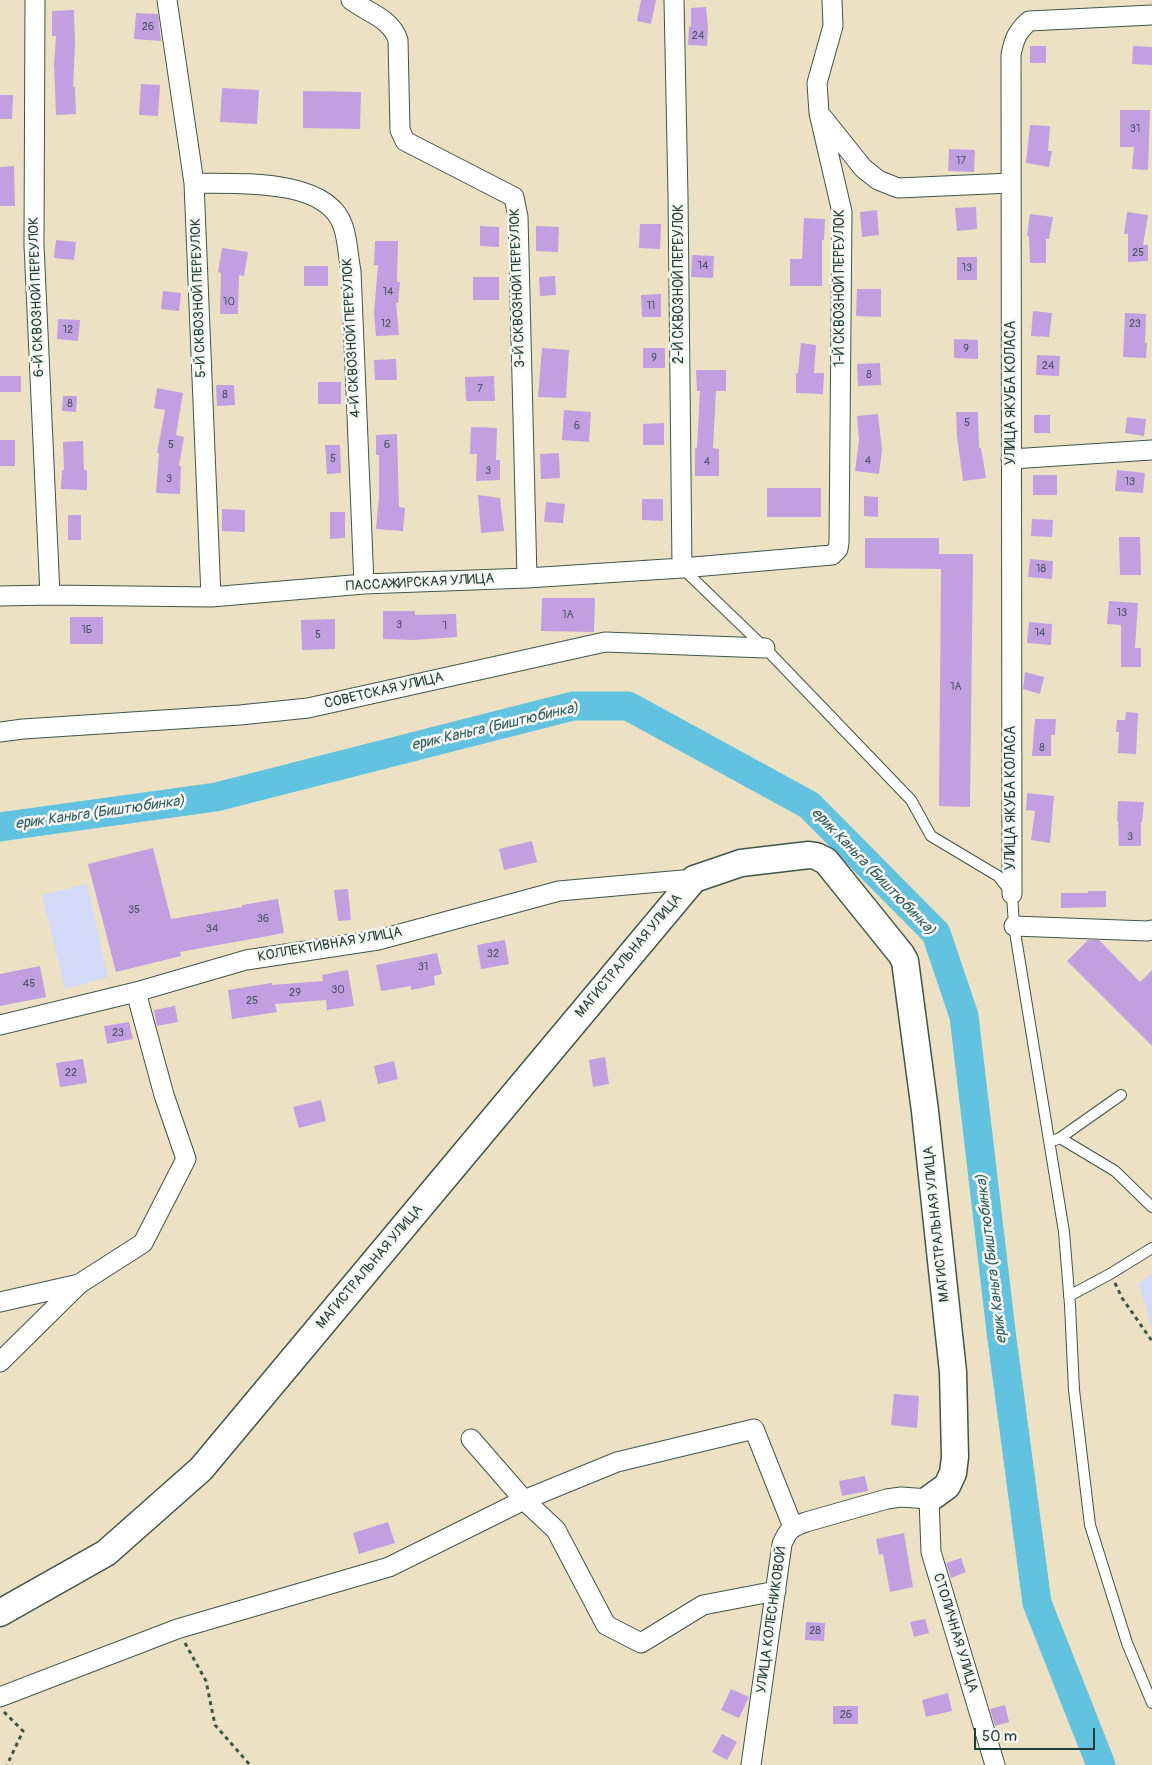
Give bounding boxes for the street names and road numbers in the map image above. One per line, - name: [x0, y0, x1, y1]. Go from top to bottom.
- street label: 2-Й СКВОЗНОЙ ПЕРЕУЛОК: [671, 204, 687, 364]
- street label: 3-Й СКВОЗНОЙ ПЕРЕУЛОК: [507, 208, 529, 368]
- street label: 1-Й СКВОЗНОЙ ПЕРЕУЛОК: [832, 209, 848, 367]
- street label: 6-Й СКВОЗНОЙ ПЕРЕУЛОК: [26, 217, 48, 377]
- street label: 5-Й СКВОЗНОЙ ПЕРЕУЛОК: [188, 218, 210, 378]
- street label: 4-Й СКВОЗНОЙ ПЕРЕУЛОК: [339, 258, 365, 418]
- street label: УЛИЦА ЯКУБА КОЛАСА: [1003, 321, 1019, 465]
- street label: ПАССАЖИРСКАЯ УЛИЦА: [345, 571, 495, 595]
- street label: СОВЕТСКАЯ УЛИЦА: [323, 669, 445, 713]
- street label: УЛИЦА ЯКУБА КОЛАСА: [1003, 726, 1019, 870]
- street label: МАГИСТРАЛЬНАЯ УЛИЦА: [572, 891, 686, 1021]
- street label: КОЛЛЕКТИВНАЯ УЛИЦА: [256, 924, 404, 966]
- street label: МАГИСТРАЛЬНАЯ УЛИЦА: [920, 1145, 954, 1303]
- street label: МАГИСТРАЛЬНАЯ УЛИЦА: [313, 1202, 427, 1332]
- street label: УЛИЦА КОЛЕСНИКОВОЙ: [753, 1546, 791, 1694]
- street label: СТОЛИЧНАЯ УЛИЦА: [929, 1571, 981, 1695]

